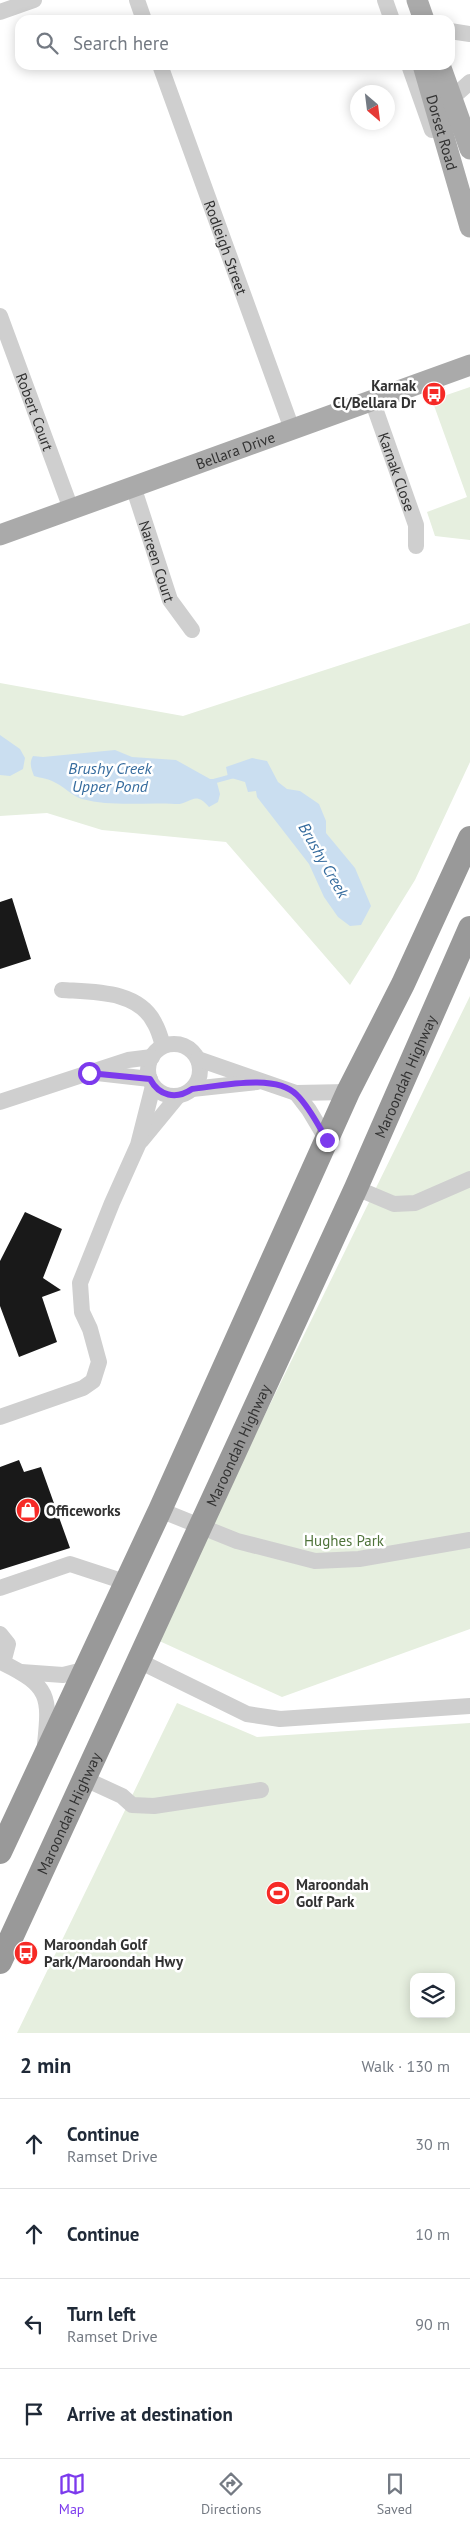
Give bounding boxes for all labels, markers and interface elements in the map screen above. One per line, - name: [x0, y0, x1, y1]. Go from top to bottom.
- search box: [15, 15, 455, 70]
- icon: search: [33, 29, 61, 57]
- text: Search here: [73, 31, 169, 55]
- north arrow: [350, 85, 395, 130]
- street label: Dorset Road: [423, 92, 462, 172]
- street label: Rodleigh Street: [200, 198, 252, 297]
- street label: Robert Court: [12, 370, 58, 453]
- place label: Karnak Cl/Bellara Dr: [333, 376, 417, 412]
- bus stop icon: Karnak Cl/Bellara Dr: [421, 381, 447, 407]
- street label: Bellara Drive: [193, 427, 277, 473]
- street label: Karnak Close: [375, 430, 420, 514]
- street label: Nareen Court: [135, 518, 180, 604]
- water label: Brushy Creek Upper Pond: [68, 758, 153, 796]
- water label: Brushy Creek: [294, 819, 354, 902]
- street label: Maroondah Highway: [370, 1012, 440, 1141]
- route start: [78, 1062, 101, 1085]
- route end: [316, 1129, 339, 1152]
- street label: Maroondah Highway: [201, 1381, 274, 1509]
- shop icon: Officeworks: [15, 1497, 41, 1523]
- place label: Officeworks: [46, 1501, 121, 1520]
- park label: Hughes Park: [304, 1531, 385, 1550]
- street label: Maroondah Highway: [32, 1749, 105, 1877]
- place label: Maroondah Golf Park: [296, 1875, 369, 1911]
- sports icon: Maroondah Golf Park: [265, 1880, 291, 1906]
- place label: Maroondah Golf Park/Maroondah Hwy: [44, 1935, 184, 1971]
- bus stop icon: Maroondah Golf Park/Maroondah Hwy: [13, 1940, 39, 1966]
- map controls: [410, 1973, 455, 2018]
- button: layers: [410, 1973, 455, 2018]
- text: 2 min: [20, 2052, 71, 2079]
- text: Walk · 130 m: [361, 2056, 450, 2076]
- text: Continue: [67, 2122, 139, 2146]
- icon: ahead: [20, 2130, 48, 2158]
- text: 30 m: [415, 2134, 450, 2154]
- text: Ramset Drive: [67, 2146, 158, 2166]
- icon: ahead: [20, 2220, 48, 2248]
- text: Continue: [67, 2222, 139, 2246]
- text: 10 m: [415, 2224, 450, 2244]
- text: Turn left: [67, 2302, 136, 2326]
- icon: left: [20, 2310, 48, 2338]
- text: 90 m: [415, 2314, 450, 2334]
- text: Ramset Drive: [67, 2326, 158, 2346]
- icon: arrive: [20, 2400, 48, 2428]
- text: Arrive at destination: [67, 2402, 233, 2426]
- tab: Map: [58, 2470, 86, 2518]
- tab: Directions: [201, 2470, 261, 2518]
- tab: Saved: [377, 2470, 412, 2518]

